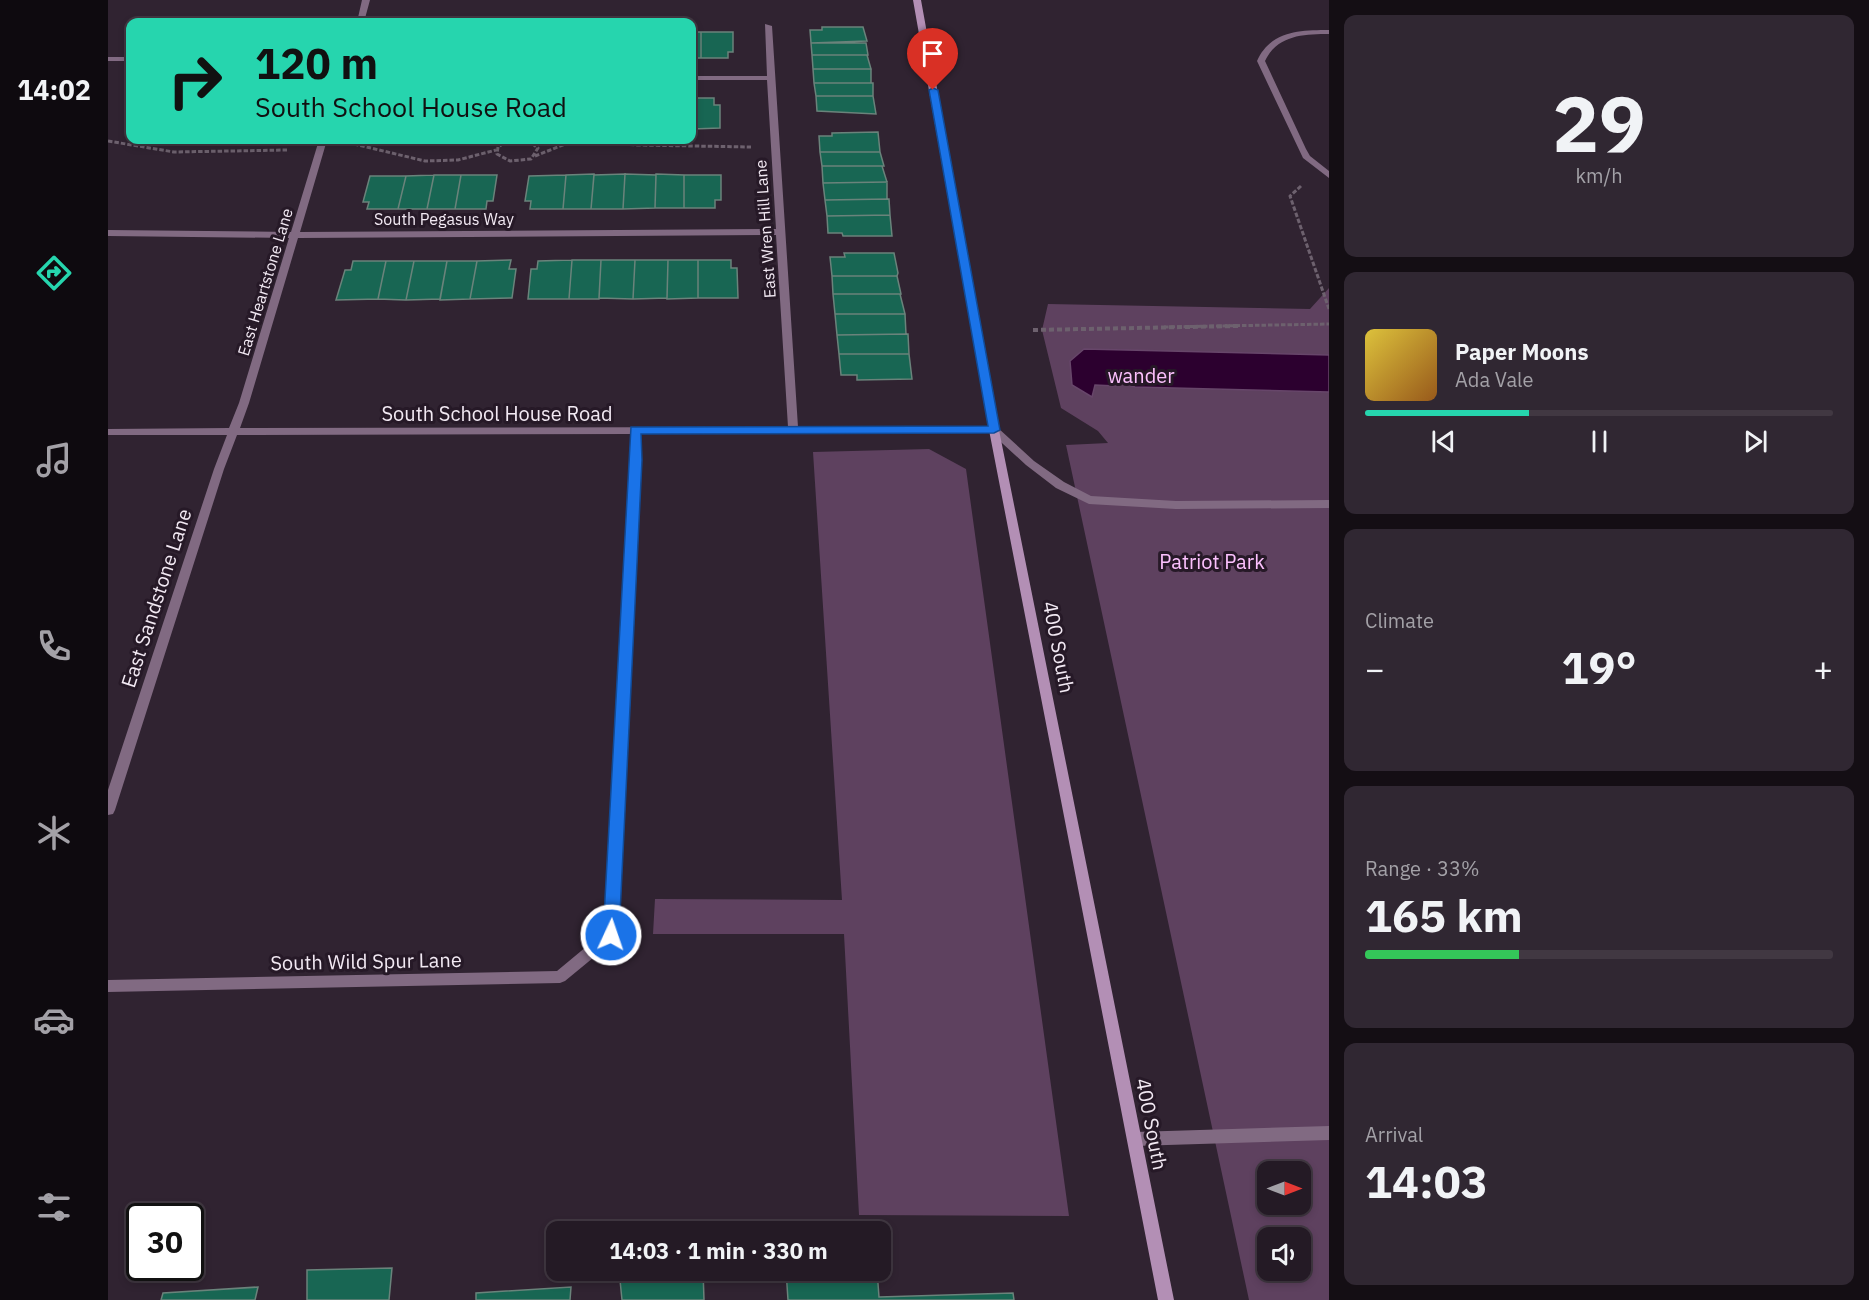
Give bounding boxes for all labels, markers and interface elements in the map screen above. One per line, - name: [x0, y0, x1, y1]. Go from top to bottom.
- pin: [907, 28, 958, 90]
- text: 120 m: [255, 36, 378, 91]
- icon: arrive: [916, 37, 949, 70]
- icon: right: [156, 42, 234, 120]
- text: 14:02: [17, 72, 91, 107]
- text: 29: [1552, 72, 1646, 173]
- text: South School House Road: [255, 89, 567, 124]
- street label: East Wren Hill Lane: [750, 159, 780, 299]
- text: km/h: [1575, 162, 1623, 189]
- street label: East Heartstone Lane: [233, 206, 297, 358]
- street label: South Pegasus Way: [374, 209, 514, 229]
- icon: directions: [33, 252, 75, 294]
- text: Paper Moons: [1455, 337, 1588, 366]
- park label: wander: [1107, 362, 1175, 389]
- text: Ada Vale: [1455, 366, 1534, 393]
- street label: South School House Road: [382, 400, 613, 427]
- icon: previous: [1427, 425, 1460, 458]
- icon: pause: [1583, 425, 1616, 458]
- icon: next: [1739, 425, 1772, 458]
- icon: music: [33, 439, 75, 481]
- street label: East Sandstone Lane: [114, 505, 198, 691]
- park label: Patriot Park: [1159, 548, 1265, 575]
- street label: 400 South: [1037, 599, 1081, 695]
- text: Climate: [1365, 607, 1434, 634]
- icon: phone: [33, 625, 75, 667]
- text: 19°: [1561, 638, 1637, 696]
- text: −: [1365, 647, 1385, 690]
- text: +: [1813, 647, 1833, 690]
- icon: climate: [33, 812, 75, 854]
- text: Range · 33%: [1365, 855, 1480, 882]
- text: 165 km: [1365, 886, 1523, 944]
- position arrow: [579, 903, 643, 967]
- street label: South Wild Spur Lane: [270, 946, 462, 976]
- icon: car: [33, 999, 75, 1041]
- street label: 400 South: [1130, 1076, 1174, 1172]
- text: Arrival: [1365, 1121, 1423, 1148]
- text: 14:03: [1365, 1152, 1488, 1210]
- north arrow: [1257, 1161, 1311, 1215]
- map controls: [1257, 1161, 1311, 1281]
- icon: filters: [33, 1186, 75, 1228]
- speed limit sign: 30: [126, 1203, 204, 1281]
- button: sound: [1257, 1227, 1311, 1281]
- text: 14:03 · 1 min · 330 m: [609, 1236, 828, 1265]

